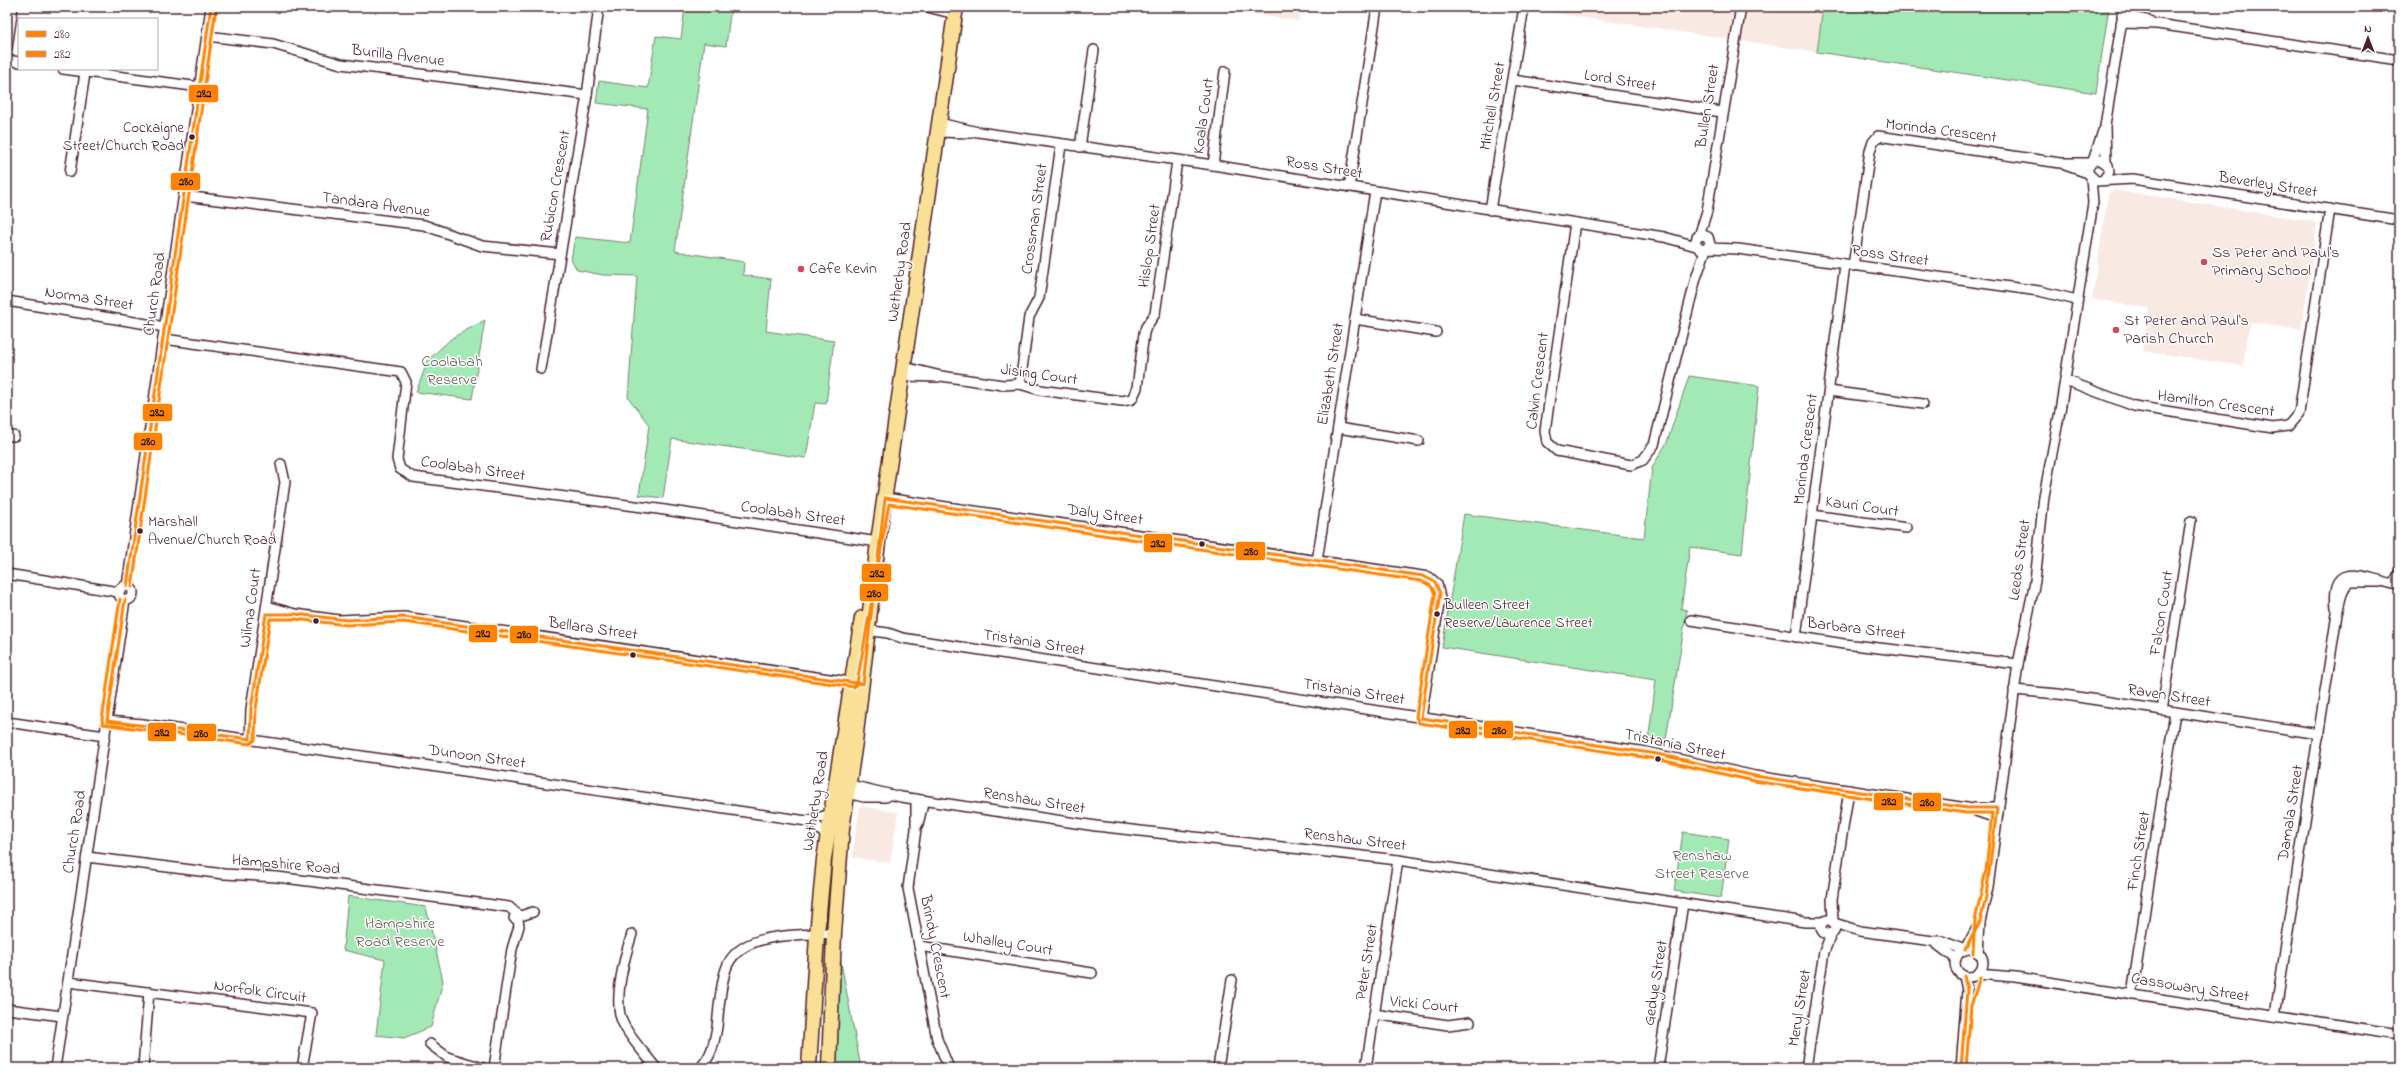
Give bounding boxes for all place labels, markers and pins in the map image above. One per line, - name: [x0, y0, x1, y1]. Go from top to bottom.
- place label: Cockaigne Street/Church Road: [63, 117, 185, 157]
- marker: Cockaigne Street/Church Road: [187, 132, 197, 142]
- place label: Ss Peter and Paul's Primary School: [2212, 241, 2339, 283]
- place label: Cafe Kevin: [809, 257, 877, 281]
- marker: Ss Peter and Paul's Primary School: [2199, 257, 2209, 267]
- marker: Cafe Kevin: [796, 264, 806, 274]
- place label: St Peter and Paul's Parish Church: [2124, 309, 2249, 351]
- marker: St Peter and Paul's Parish Church: [2111, 325, 2121, 335]
- place label: Marshall Avenue/Church Road: [148, 511, 277, 551]
- marker: Marshall Avenue/Church Road: [135, 526, 145, 536]
- unlabelled marker: [1197, 539, 1207, 549]
- place label: Bulleen Street Reserve/Lawrence Street: [1443, 594, 1593, 634]
- marker: Bulleen Street Reserve/Lawrence Street: [1432, 609, 1442, 619]
- unlabelled marker: [311, 616, 321, 626]
- unlabelled marker: [628, 650, 638, 660]
- unlabelled marker: [1653, 754, 1663, 764]

